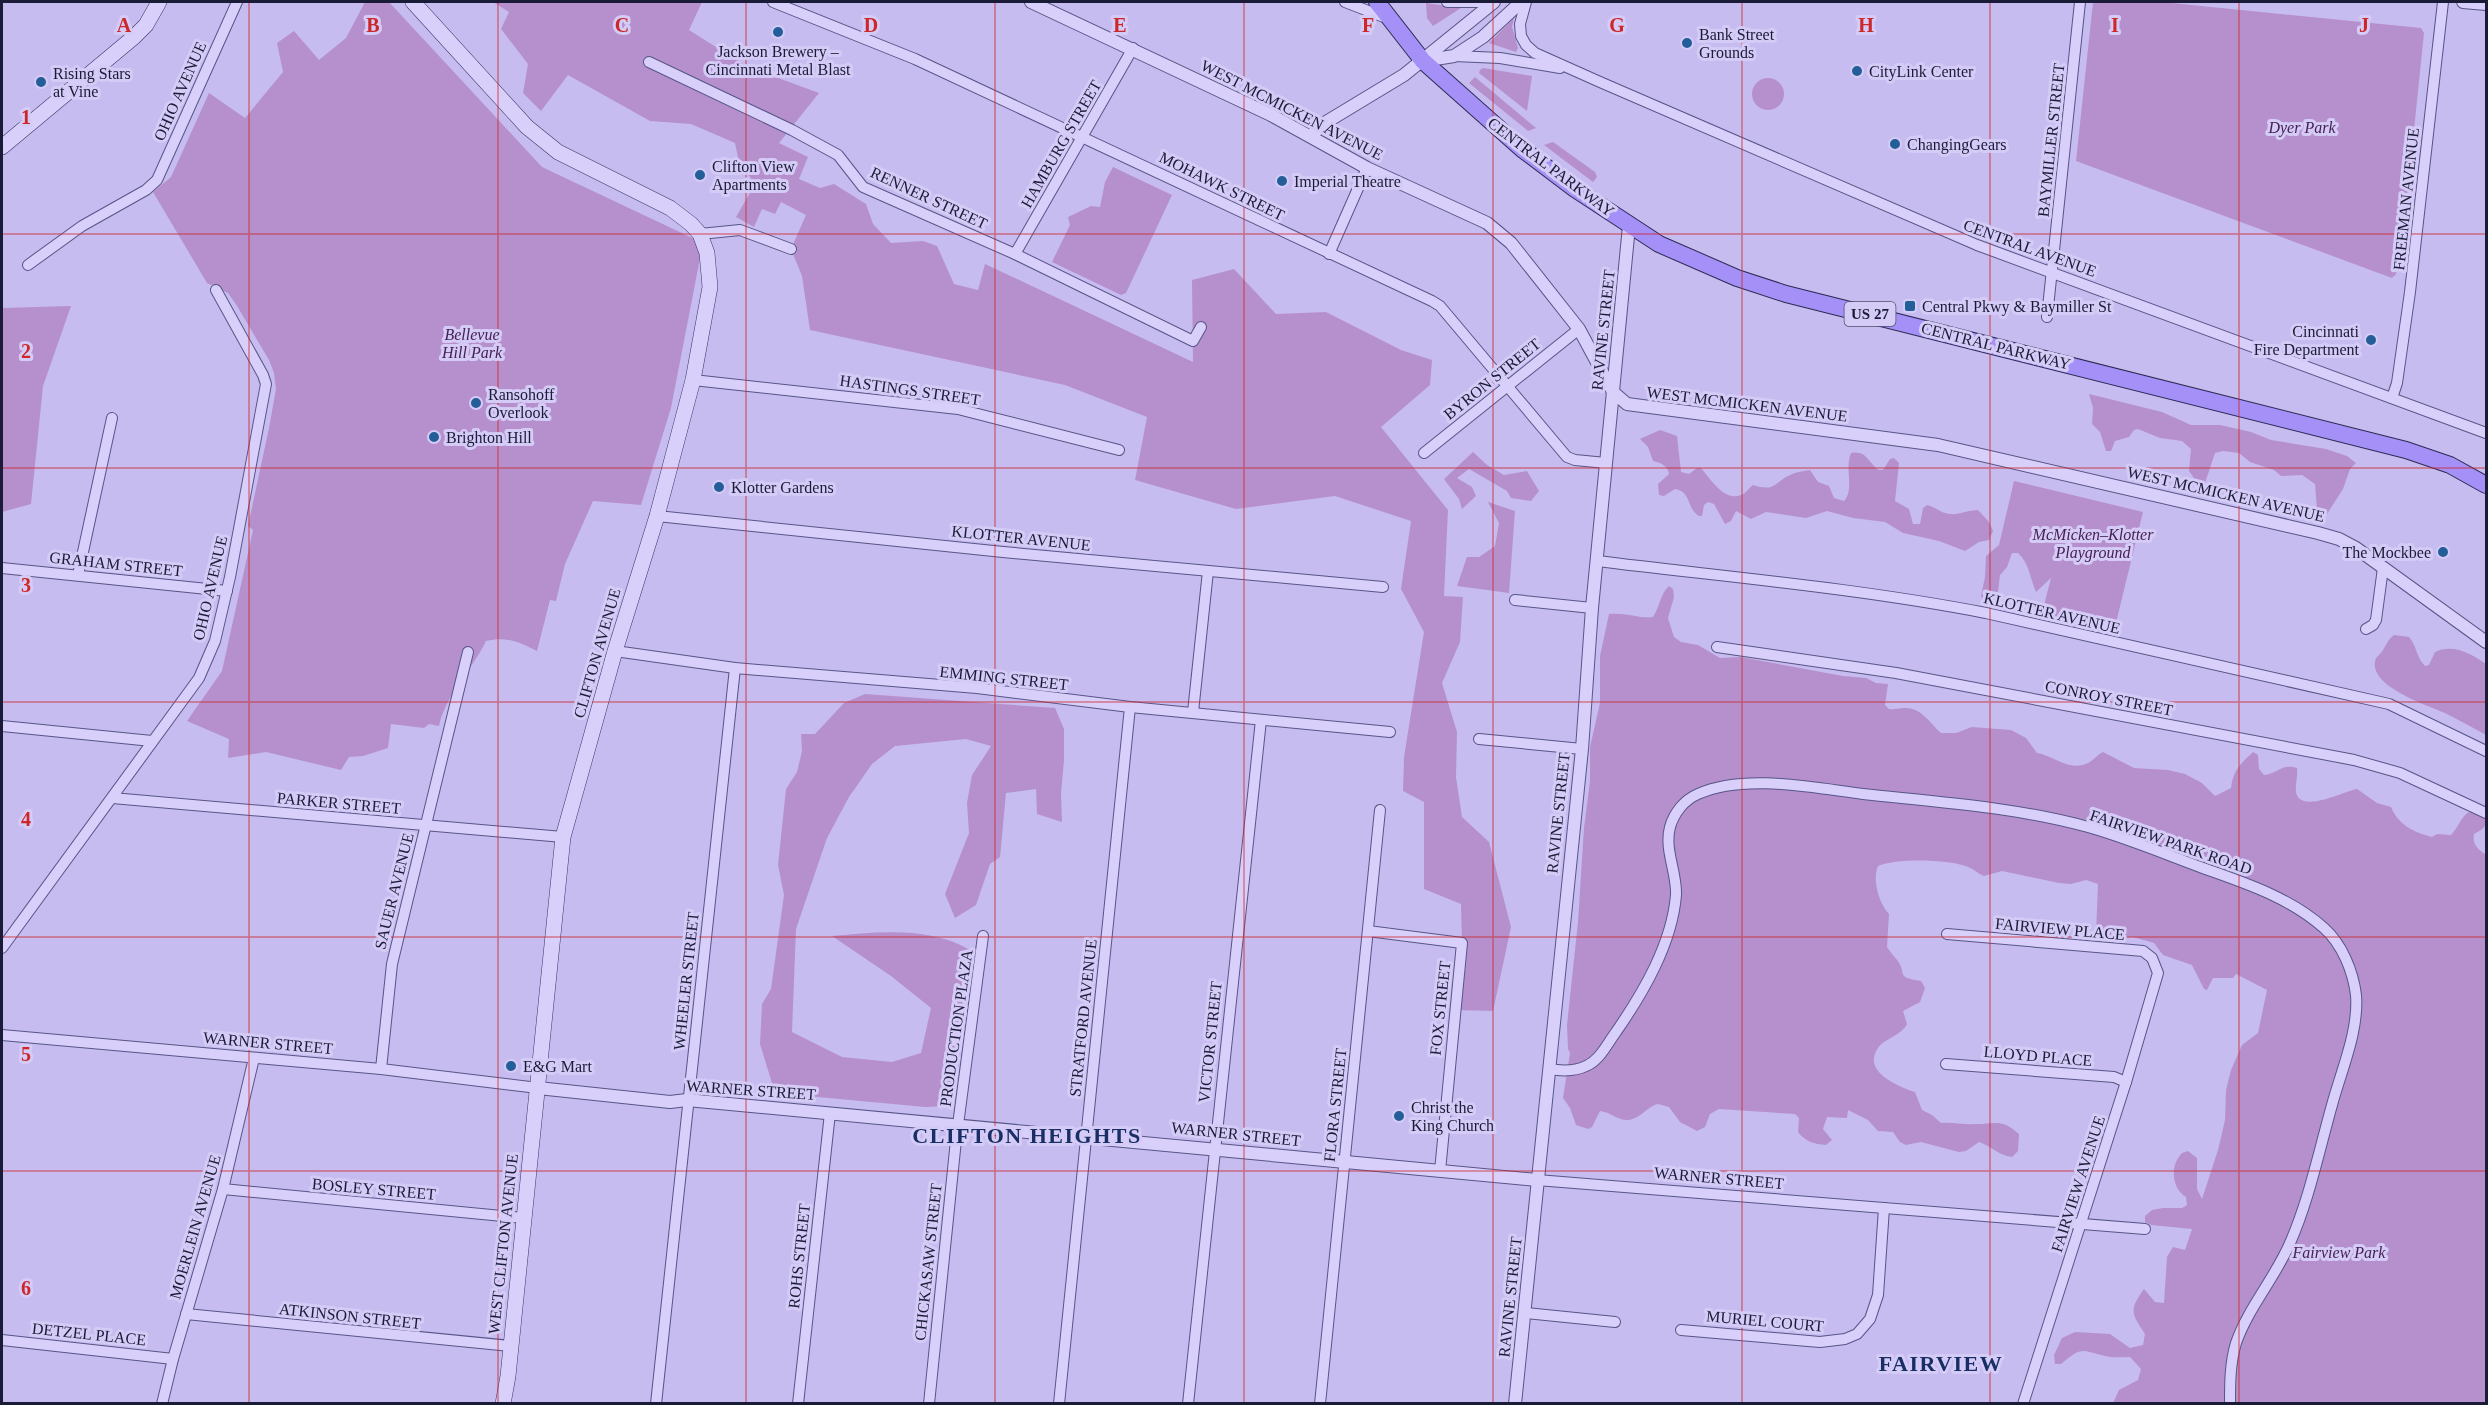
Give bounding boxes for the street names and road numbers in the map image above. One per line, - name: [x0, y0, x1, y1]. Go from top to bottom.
- street label: OHIO AVENUE: [151, 39, 209, 143]
- street label: WEST MCMICKEN AVENUE: [1198, 57, 1386, 163]
- street label: BAYMILLER STREET: [2034, 62, 2068, 218]
- street label: HAMBURG STREET: [1018, 77, 1105, 211]
- street label: CENTRAL PARKWAY: [1485, 114, 1618, 220]
- street label: FREEMAN AVENUE: [2390, 127, 2422, 271]
- street label: MOHAWK STREET: [1157, 148, 1287, 224]
- street label: RENNER STREET: [868, 164, 990, 233]
- street label: CENTRAL AVENUE: [1961, 216, 2099, 280]
- street label: RAVINE STREET: [1588, 269, 1618, 391]
- road number: US 27: [1844, 302, 1896, 326]
- street label: CENTRAL PARKWAY: [1920, 319, 2073, 373]
- street label: BYRON STREET: [1441, 335, 1544, 423]
- street label: HASTINGS STREET: [839, 372, 982, 408]
- street label: WEST MCMICKEN AVENUE: [1646, 383, 1848, 425]
- street label: WEST MCMICKEN AVENUE: [2126, 463, 2326, 525]
- street label: KLOTTER AVENUE: [951, 522, 1091, 554]
- street label: OHIO AVENUE: [190, 534, 230, 642]
- street label: GRAHAM STREET: [49, 549, 184, 579]
- street label: CLIFTON AVENUE: [570, 586, 624, 720]
- street label: KLOTTER AVENUE: [1982, 589, 2122, 637]
- street label: EMMING STREET: [939, 663, 1069, 693]
- street label: CONROY STREET: [2044, 677, 2174, 719]
- street label: RAVINE STREET: [1543, 752, 1573, 874]
- street label: PARKER STREET: [276, 789, 402, 817]
- street label: FAIRVIEW PARK ROAD: [2088, 806, 2254, 878]
- street label: SAUER AVENUE: [371, 831, 417, 951]
- street label: WHEELER STREET: [670, 911, 702, 1051]
- street label: FAIRVIEW PLACE: [1994, 915, 2126, 943]
- street label: STRATFORD AVENUE: [1066, 938, 1100, 1098]
- street label: PRODUCTION PLAZA: [937, 948, 976, 1108]
- street label: FOX STREET: [1427, 960, 1453, 1056]
- street label: VICTOR STREET: [1195, 980, 1225, 1104]
- street label: WARNER STREET: [202, 1029, 334, 1057]
- street label: LLOYD PLACE: [1983, 1043, 2093, 1069]
- street label: FLORA STREET: [1321, 1047, 1349, 1163]
- street label: WARNER STREET: [685, 1077, 817, 1103]
- street label: FAIRVIEW AVENUE: [2048, 1114, 2108, 1254]
- street label: WARNER STREET: [1170, 1119, 1302, 1149]
- street label: MOERLEIN AVENUE: [166, 1153, 224, 1301]
- street label: WEST CLIFTON AVENUE: [485, 1153, 521, 1335]
- street label: WARNER STREET: [1653, 1164, 1785, 1192]
- street label: BOSLEY STREET: [311, 1175, 437, 1203]
- street label: CHICKASAW STREET: [911, 1182, 945, 1341]
- street label: ROHS STREET: [785, 1203, 813, 1309]
- street label: RAVINE STREET: [1495, 1236, 1525, 1358]
- street label: ATKINSON STREET: [278, 1300, 422, 1332]
- street label: MURIEL COURT: [1705, 1307, 1825, 1335]
- street label: DETZEL PLACE: [31, 1320, 147, 1348]

